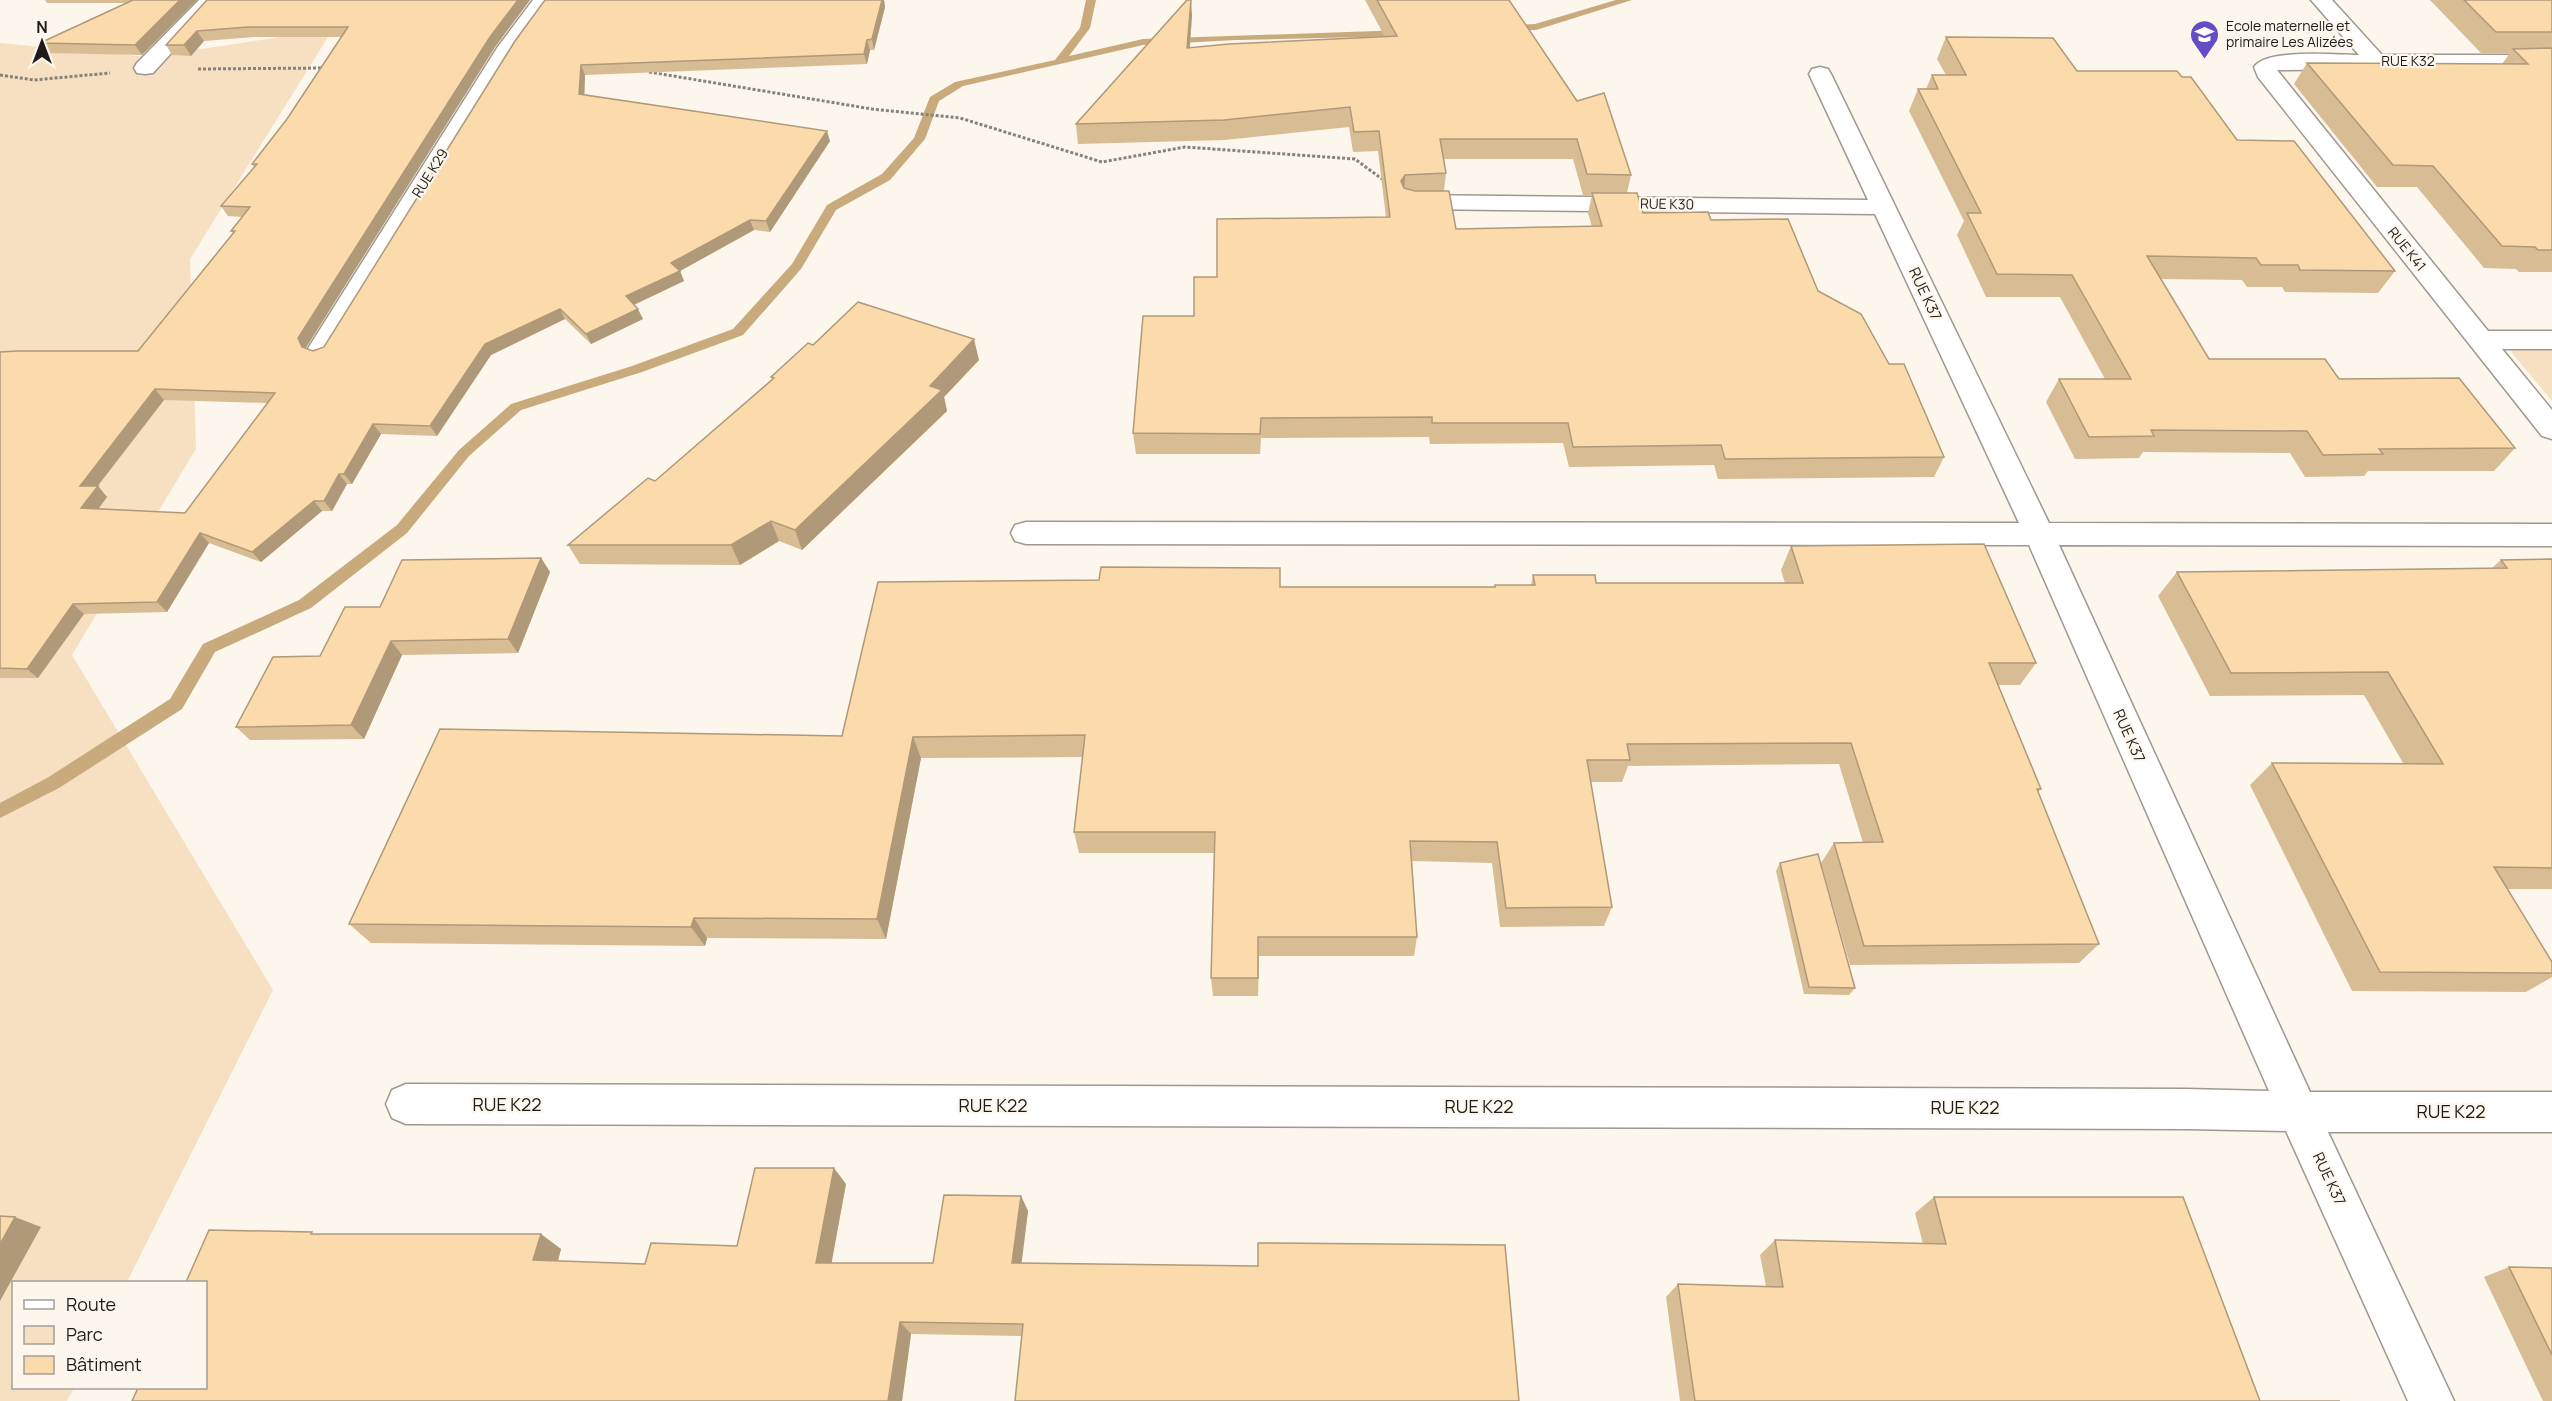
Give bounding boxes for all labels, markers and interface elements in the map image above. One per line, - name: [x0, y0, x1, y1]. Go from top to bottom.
- north arrow: [12, 12, 72, 72]
- text: N: [36, 16, 48, 38]
- place label: Ecole maternelle et primaire Les Alizées: [2226, 16, 2353, 51]
- school or university icon: Ecole maternelle et primaire Les Alizées: [2189, 18, 2221, 60]
- street label: RUE K32: [2381, 51, 2435, 70]
- street label: RUE K29: [407, 145, 452, 201]
- street label: RUE K30: [1640, 194, 1694, 213]
- street label: RUE K41: [2384, 223, 2431, 275]
- street label: RUE K37: [1904, 264, 1947, 324]
- street label: RUE K37: [2108, 706, 2150, 766]
- street label: RUE K22: [472, 1092, 542, 1116]
- street label: RUE K22: [958, 1093, 1028, 1117]
- street label: RUE K22: [1444, 1094, 1514, 1118]
- street label: RUE K22: [1930, 1095, 2000, 1119]
- street label: RUE K22: [2416, 1099, 2486, 1123]
- street label: RUE K37: [2308, 1149, 2351, 1209]
- legend: [12, 1281, 207, 1389]
- text: Route: [66, 1292, 116, 1316]
- text: Parc: [66, 1322, 103, 1346]
- text: Bâtiment: [66, 1352, 142, 1376]

